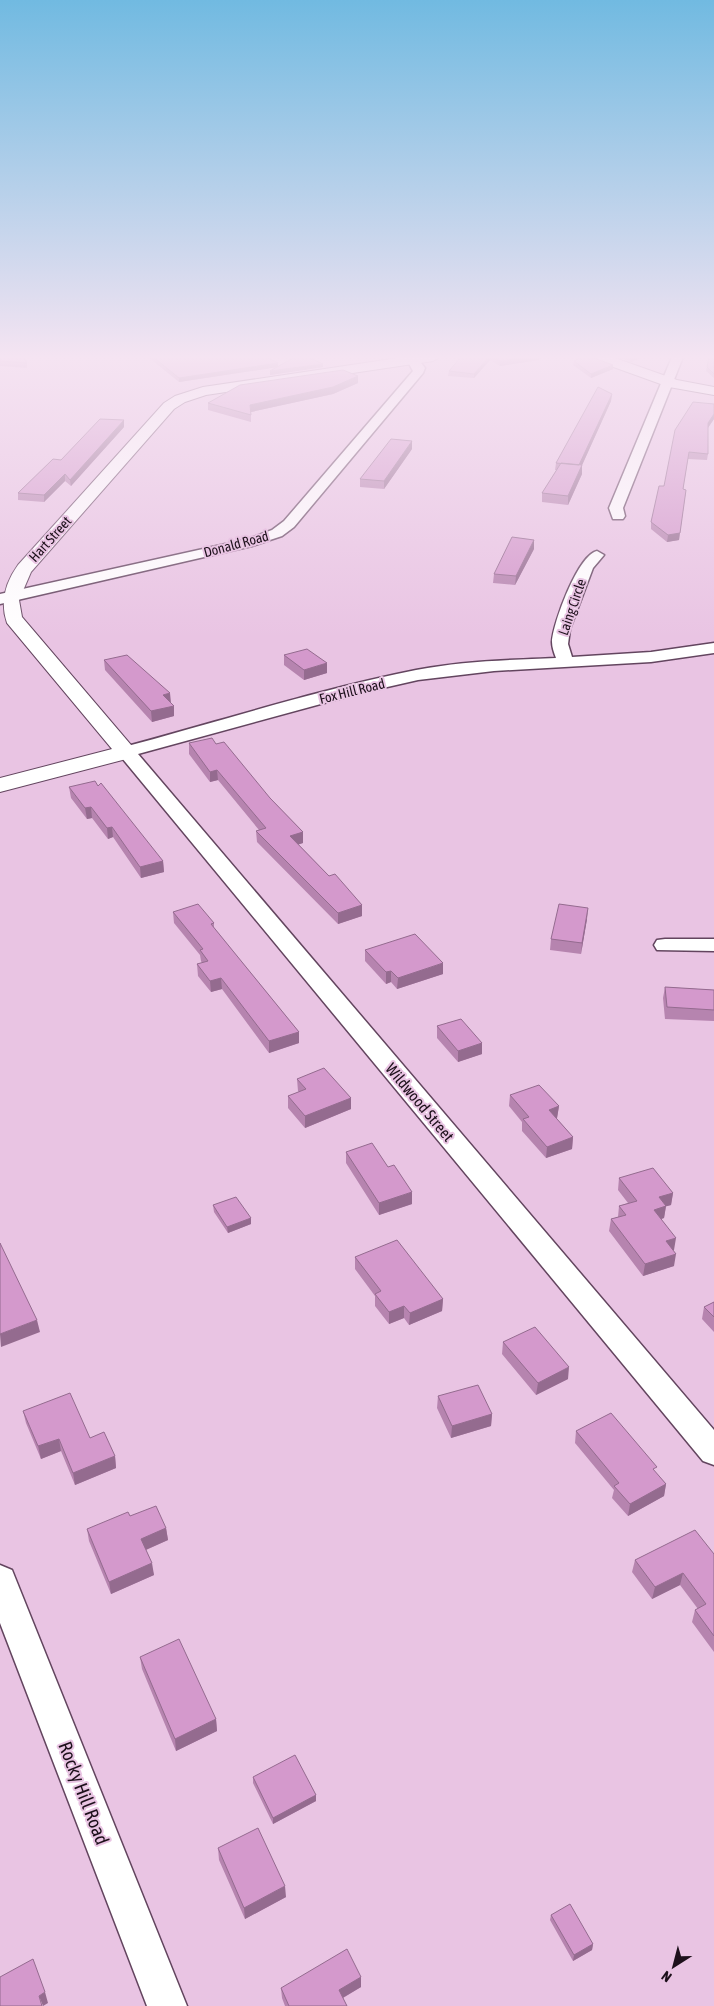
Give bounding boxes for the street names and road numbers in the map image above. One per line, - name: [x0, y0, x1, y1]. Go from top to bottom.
- street label: Hart Street: [26, 513, 74, 565]
- street label: Donald Road: [202, 528, 270, 560]
- street label: Laing Circle: [555, 577, 589, 637]
- street label: Fox Hill Road: [318, 675, 386, 707]
- street label: Wildwood Street: [382, 1059, 458, 1145]
- street label: Rocky Hill Road: [54, 1738, 114, 1848]

